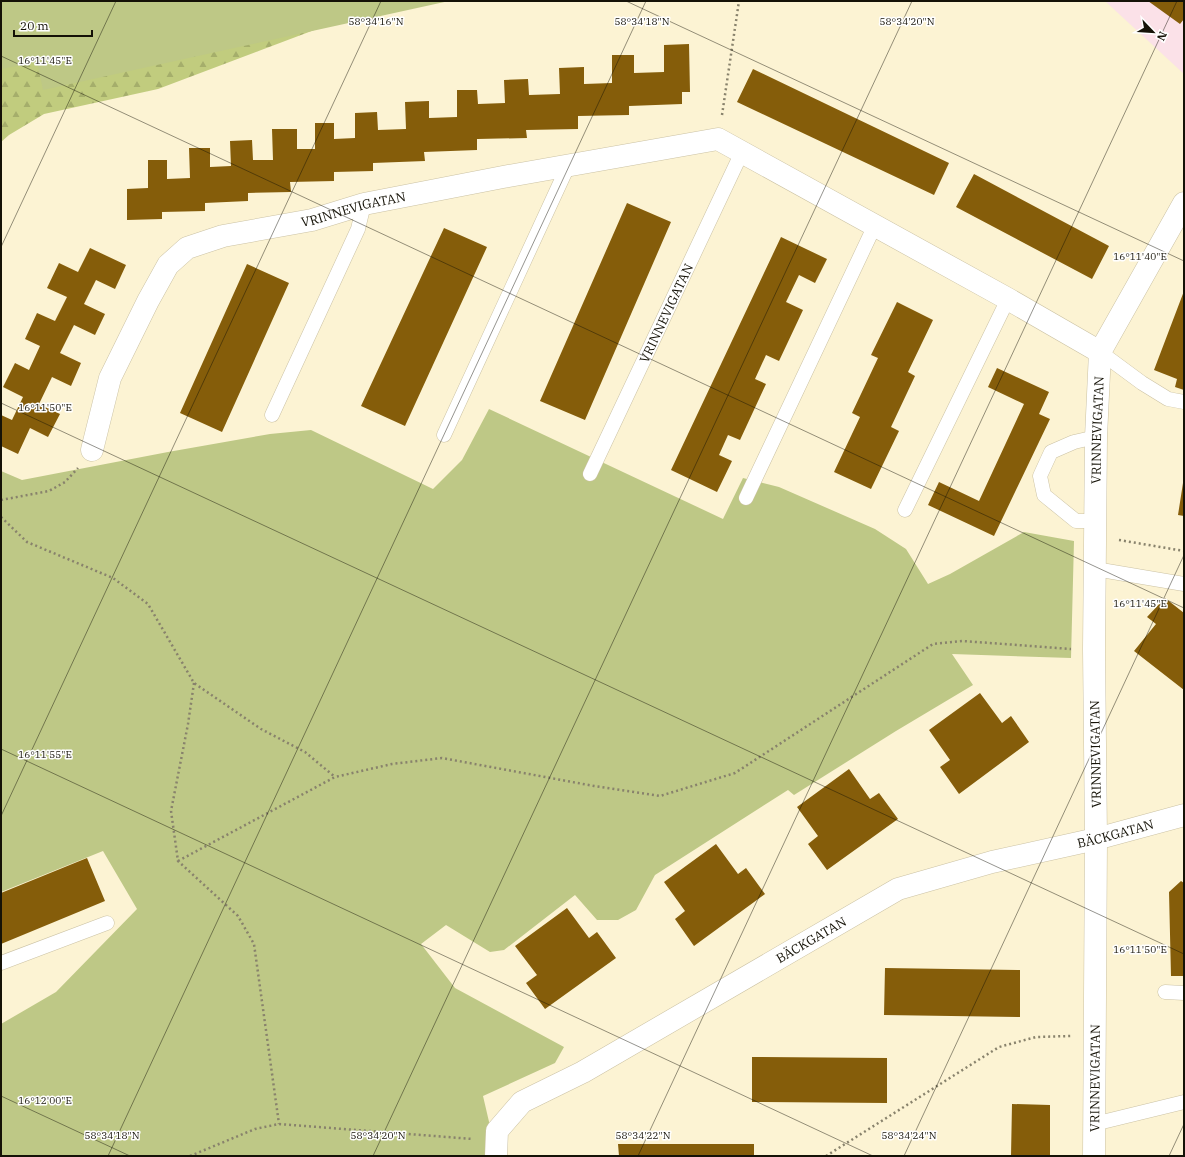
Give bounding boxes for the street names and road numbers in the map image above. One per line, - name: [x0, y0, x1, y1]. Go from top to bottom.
- street label: VRINNEVIGATAN: [300, 188, 407, 231]
- street label: VRINNEVIGATAN: [636, 261, 697, 366]
- street label: VRINNEVIGATAN: [1088, 376, 1108, 484]
- street label: VRINNEVIGATAN: [1086, 700, 1105, 808]
- street label: BÄCKGATAN: [1076, 816, 1156, 852]
- street label: BÄCKGATAN: [773, 913, 850, 967]
- street label: VRINNEVIGATAN: [1086, 1024, 1104, 1132]

